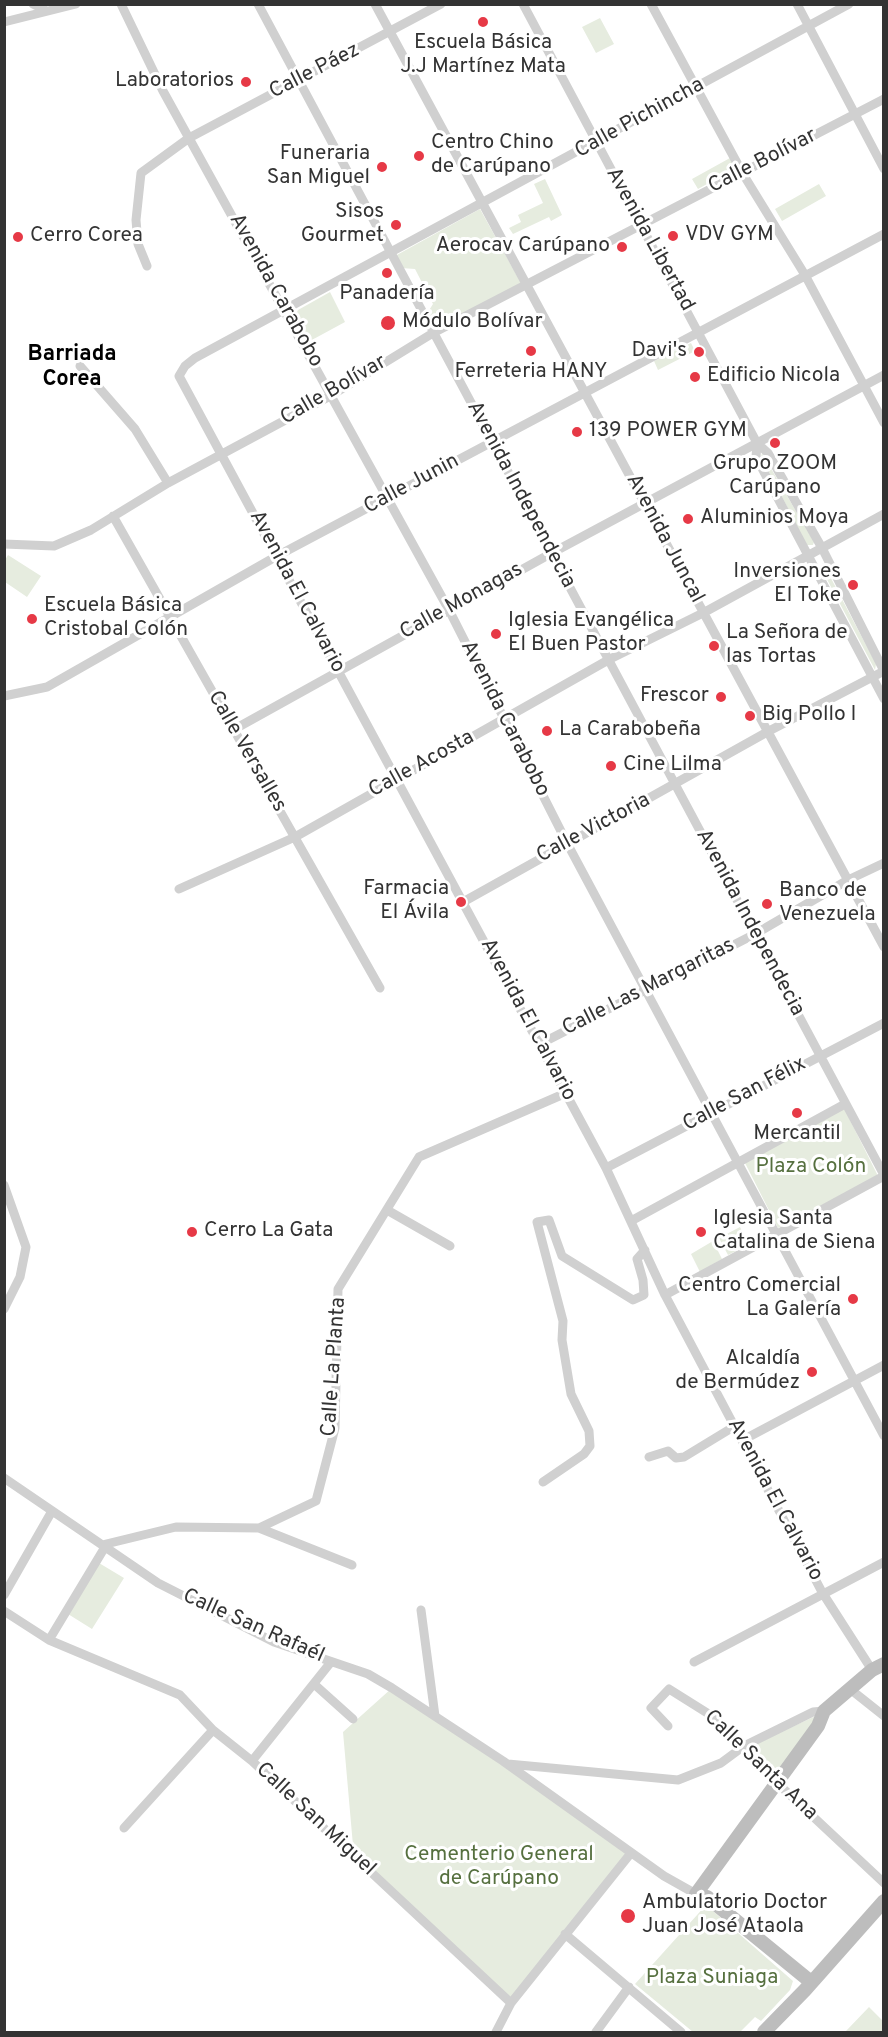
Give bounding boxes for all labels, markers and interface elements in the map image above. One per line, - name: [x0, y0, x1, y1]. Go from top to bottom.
- marker: Escuela Básica J.J Martínez Mata: [476, 15, 490, 29]
- place label: Escuela Básica J.J Martínez Mata: [400, 31, 566, 81]
- street label: Calle Páez: [266, 39, 364, 105]
- place label: Laboratorios: [115, 69, 234, 95]
- street label: Calle Pichincha: [571, 73, 709, 165]
- marker: Laboratorios: [239, 75, 253, 89]
- street label: Calle Bolívar: [705, 124, 821, 200]
- place label: Centro Chino de Carúpano: [431, 131, 554, 181]
- place label: Funeraria San Miguel: [267, 142, 370, 192]
- marker: Centro Chino de Carúpano: [412, 149, 426, 163]
- marker: Funeraria San Miguel: [375, 160, 389, 174]
- street label: Avenida Libertad: [599, 164, 699, 316]
- place label: Sisos Gourmet: [301, 200, 384, 250]
- street label: Avenida Carabobo: [222, 210, 328, 372]
- marker: Sisos Gourmet: [389, 218, 403, 232]
- place label: VDV GYM: [685, 223, 774, 249]
- place label: Cerro Corea: [30, 224, 143, 250]
- marker: VDV GYM: [666, 229, 680, 243]
- marker: Cerro Corea: [11, 230, 25, 244]
- place label: Aerocav Carúpano: [436, 234, 610, 260]
- marker: Aerocav Carúpano: [615, 240, 629, 254]
- marker: Panadería: [380, 266, 394, 280]
- place label: Panadería: [339, 282, 435, 308]
- place label: Módulo Bolívar: [402, 310, 543, 336]
- marker: Módulo Bolívar: [379, 314, 397, 332]
- place label: Davi's: [632, 339, 687, 365]
- district label: Barriada Corea: [27, 343, 117, 394]
- marker: Ferreteria HANY: [524, 344, 538, 358]
- marker: Davi's: [692, 345, 706, 359]
- street label: Calle Bolívar: [277, 351, 391, 431]
- place label: Ferreteria HANY: [454, 360, 608, 386]
- place label: Edificio Nicola: [707, 364, 840, 390]
- marker: Edificio Nicola: [688, 370, 702, 384]
- street label: Avenida Independecia: [460, 397, 580, 593]
- place label: 139 POWER GYM: [589, 419, 747, 445]
- marker: 139 POWER GYM: [570, 425, 584, 439]
- marker: Grupo ZOOM Carúpano: [768, 436, 782, 450]
- street label: Calle Junin: [360, 449, 464, 521]
- place label: Grupo ZOOM Carúpano: [713, 452, 837, 502]
- street label: Avenida Juncal: [619, 470, 709, 608]
- place label: Aluminios Moya: [700, 506, 849, 532]
- street label: Avenida El Calvario: [243, 507, 349, 677]
- marker: Aluminios Moya: [681, 512, 695, 526]
- street label: Calle Monagas: [396, 558, 528, 646]
- place label: Inversiones El Toke: [733, 560, 841, 610]
- marker: Inversiones El Toke: [846, 578, 860, 592]
- place label: Escuela Básica Cristobal Colón: [44, 594, 188, 644]
- place label: Iglesia Evangélica El Buen Pastor: [508, 609, 674, 659]
- marker: Escuela Básica Cristobal Colón: [25, 612, 39, 626]
- place label: La Señora de las Tortas: [726, 621, 848, 671]
- marker: Iglesia Evangélica El Buen Pastor: [489, 627, 503, 641]
- street label: Avenida Carabobo: [454, 637, 554, 801]
- marker: La Señora de las Tortas: [707, 639, 721, 653]
- place label: Frescor: [640, 684, 709, 710]
- street label: Calle Versalles: [201, 687, 291, 817]
- marker: Frescor: [714, 690, 728, 704]
- place label: Big Pollo I: [762, 703, 856, 729]
- marker: Big Pollo I: [743, 709, 757, 723]
- place label: La Carabobeña: [559, 718, 701, 744]
- marker: La Carabobeña: [540, 724, 554, 738]
- street label: Calle Acosta: [365, 726, 479, 804]
- place label: Cine Lilma: [623, 753, 722, 779]
- marker: Cine Lilma: [604, 759, 618, 773]
- street label: Calle Victoria: [533, 789, 655, 869]
- street label: Avenida Independecia: [689, 825, 809, 1021]
- place label: Farmacia El Ávila: [363, 877, 449, 927]
- place label: Banco de Venezuela: [779, 879, 876, 929]
- marker: Farmacia El Ávila: [454, 895, 468, 909]
- marker: Banco de Venezuela: [760, 897, 774, 911]
- street label: Calle Las Margaritas: [559, 934, 739, 1042]
- street label: Avenida El Calvario: [474, 935, 580, 1105]
- street label: Calle San Félix: [679, 1052, 811, 1138]
- marker: Mercantil: [790, 1106, 804, 1120]
- place label: Mercantil: [753, 1122, 841, 1148]
- park label: Plaza Colón: [756, 1155, 866, 1181]
- place label: Iglesia Santa Catalina de Siena: [713, 1207, 875, 1257]
- place label: Cerro La Gata: [204, 1219, 333, 1245]
- marker: Cerro La Gata: [185, 1225, 199, 1239]
- marker: Iglesia Santa Catalina de Siena: [694, 1225, 708, 1239]
- place label: Centro Comercial La Galería: [678, 1274, 841, 1324]
- marker: Centro Comercial La Galería: [846, 1292, 860, 1306]
- street label: Calle La Planta: [318, 1296, 352, 1438]
- place label: Alcaldía de Bermúdez: [675, 1347, 800, 1397]
- marker: Alcaldía de Bermúdez: [805, 1365, 819, 1379]
- street label: Avenida El Calvario: [721, 1415, 827, 1585]
- street label: Calle San Rafaél: [178, 1584, 328, 1670]
- street label: Calle Santa Ana: [698, 1705, 822, 1827]
- street label: Calle San Miguel: [250, 1758, 380, 1882]
- park label: Cementerio General de Carúpano: [404, 1843, 594, 1893]
- place label: Ambulatorio Doctor Juan José Ataola: [642, 1891, 827, 1941]
- marker: Ambulatorio Doctor Juan José Ataola: [619, 1907, 637, 1925]
- park label: Plaza Suniaga: [646, 1966, 778, 1992]

